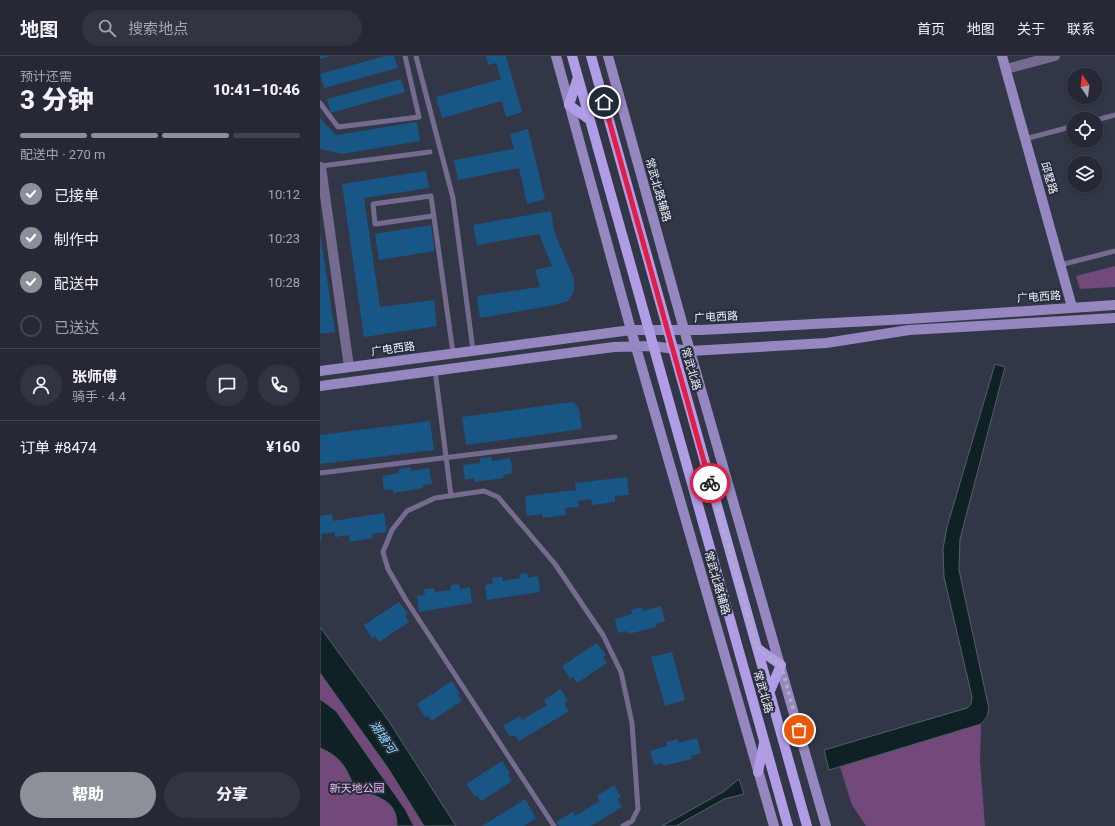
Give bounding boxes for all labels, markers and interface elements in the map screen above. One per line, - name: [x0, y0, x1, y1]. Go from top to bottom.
- search box: [82, 10, 362, 46]
- icon: search: [96, 17, 118, 39]
- text: 地图: [20, 18, 58, 41]
- text: 搜索地点: [128, 20, 188, 38]
- text: 首页: [917, 21, 945, 37]
- text: 地图: [967, 21, 995, 37]
- text: 关于: [1017, 21, 1045, 37]
- text: 联系: [1067, 21, 1095, 37]
- north arrow: [1067, 68, 1103, 104]
- map controls: [1067, 68, 1103, 192]
- text: 预计还需: [20, 69, 72, 84]
- text: 10:41–10:46: [213, 81, 300, 99]
- text: 3 分钟: [20, 85, 93, 115]
- pin: [587, 85, 621, 119]
- icon: home: [593, 91, 615, 113]
- button: locate: [1067, 112, 1103, 148]
- text: 配送中 · 270 m: [20, 147, 105, 162]
- street label: 常武北路辅路: [643, 156, 673, 224]
- button: layers: [1067, 156, 1103, 192]
- street label: 邱墅路: [1038, 160, 1060, 196]
- icon: check: [20, 183, 42, 205]
- text: 已接单: [54, 187, 99, 205]
- text: 10:12: [268, 187, 300, 202]
- icon: check: [20, 227, 42, 249]
- text: 制作中: [54, 231, 99, 249]
- text: 10:23: [268, 231, 300, 246]
- icon: check: [20, 271, 42, 293]
- text: 配送中: [54, 275, 99, 293]
- text: 10:28: [268, 275, 300, 290]
- street label: 广电西路: [1017, 289, 1061, 305]
- street label: 广电西路: [694, 309, 738, 325]
- text: 已送达: [54, 319, 99, 337]
- street label: 广电西路: [370, 340, 416, 358]
- street label: 常武北路: [679, 346, 703, 392]
- button: person: [20, 364, 62, 406]
- button: chat: [206, 364, 248, 406]
- button: phone: [258, 364, 300, 406]
- text: 张师傅: [72, 368, 117, 386]
- text: 骑手 · 4.4: [72, 389, 126, 404]
- text: ¥160: [266, 438, 300, 456]
- text: 订单 #8474: [20, 439, 97, 457]
- courier: [690, 463, 730, 503]
- icon: bike: [699, 472, 721, 494]
- street label: 常武北路辅路: [702, 549, 732, 617]
- street label: 常武北路: [751, 669, 775, 715]
- pin: [782, 713, 816, 747]
- water label: 湖塘河: [367, 718, 400, 757]
- icon: bag: [788, 719, 810, 741]
- button: 帮助: [20, 772, 156, 818]
- button: 分享: [164, 772, 300, 818]
- park label: 新天地公园: [330, 782, 385, 795]

